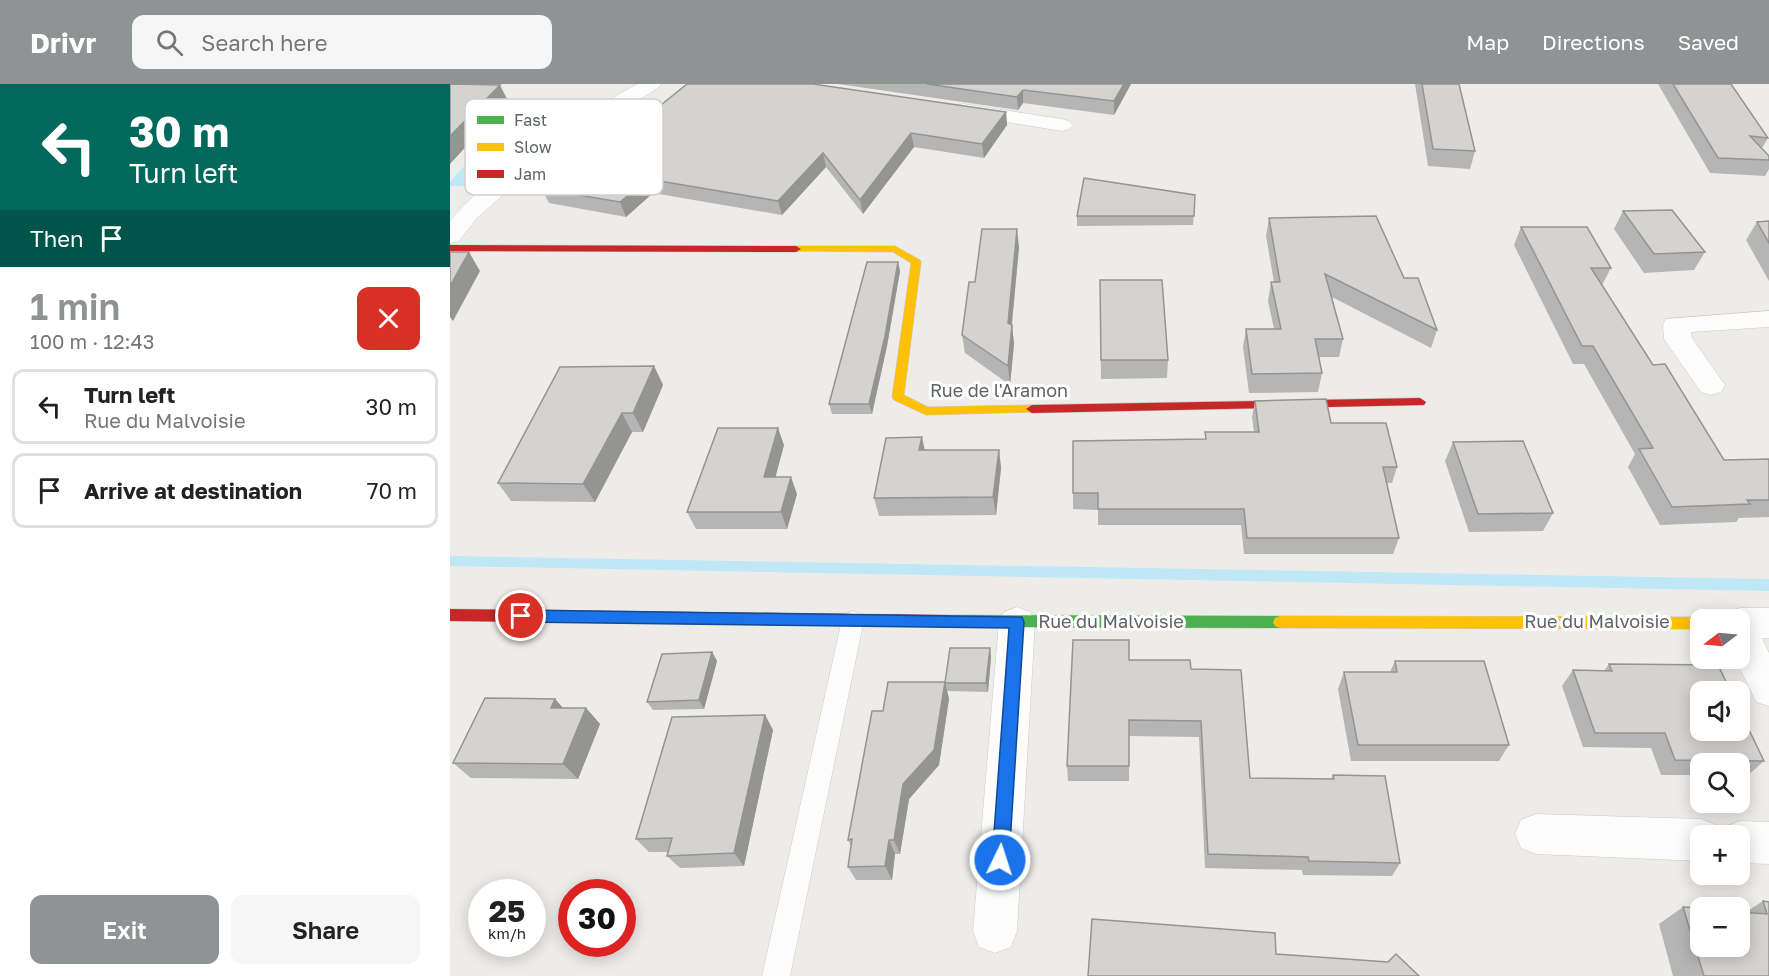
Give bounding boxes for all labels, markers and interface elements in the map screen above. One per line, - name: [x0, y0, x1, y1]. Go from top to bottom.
- search box: [132, 15, 552, 69]
- text: Drivr: [30, 26, 96, 59]
- icon: search: [153, 26, 186, 59]
- text: Search here: [201, 29, 327, 56]
- text: Map: [1466, 29, 1509, 55]
- text: Directions: [1542, 29, 1645, 55]
- text: Saved: [1678, 29, 1739, 55]
- legend: [465, 99, 663, 195]
- text: 30 m: [129, 106, 229, 156]
- icon: left: [30, 108, 108, 186]
- text: Fast: [514, 110, 547, 130]
- text: Slow: [514, 137, 552, 157]
- text: Turn left: [129, 157, 238, 189]
- text: Jam: [514, 164, 546, 184]
- icon: arrive: [95, 222, 128, 255]
- text: Then: [30, 225, 83, 252]
- text: 1 min: [30, 285, 120, 328]
- button: close: [357, 287, 420, 350]
- text: 100 m · 12:43: [30, 329, 154, 353]
- street label: Rue de l'Aramon: [930, 379, 1068, 401]
- text: Turn left: [84, 381, 175, 408]
- icon: left: [33, 390, 66, 423]
- text: 30 m: [366, 393, 417, 420]
- text: Rue du Malvoisie: [84, 408, 246, 432]
- icon: arrive: [33, 474, 66, 507]
- text: Arrive at destination: [84, 477, 302, 504]
- text: 70 m: [367, 477, 417, 504]
- pin: [495, 590, 546, 641]
- icon: arrive: [504, 599, 537, 632]
- north arrow: [1690, 609, 1750, 669]
- map controls: [1690, 609, 1750, 957]
- street label: Rue du Malvoisie: [1038, 610, 1184, 632]
- street label: Rue du Malvoisie: [1524, 610, 1670, 632]
- button: sound: [1690, 681, 1750, 741]
- button: search: [1690, 753, 1750, 813]
- button: +: [1690, 825, 1750, 885]
- position arrow: [968, 828, 1032, 892]
- speed limit sign: 30: [558, 879, 636, 957]
- text: 25: [489, 893, 525, 929]
- button: Exit: [30, 895, 219, 964]
- button: Share: [231, 895, 420, 964]
- button: −: [1690, 897, 1750, 957]
- text: km/h: [488, 924, 526, 942]

